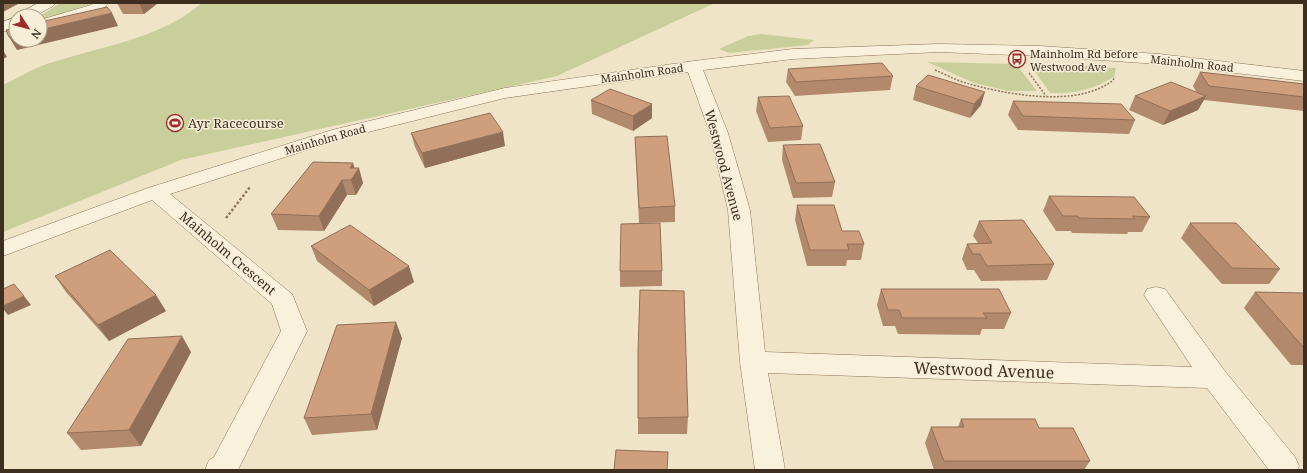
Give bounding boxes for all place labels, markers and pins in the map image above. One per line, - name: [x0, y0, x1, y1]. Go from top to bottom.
- place label: Mainholm Rd before Westwood Ave: [1030, 46, 1138, 74]
- bus stop icon: Mainholm Rd before Westwood Ave: [1007, 49, 1027, 69]
- sports icon: Ayr Racecourse: [165, 113, 185, 133]
- place label: Ayr Racecourse: [188, 114, 284, 132]

